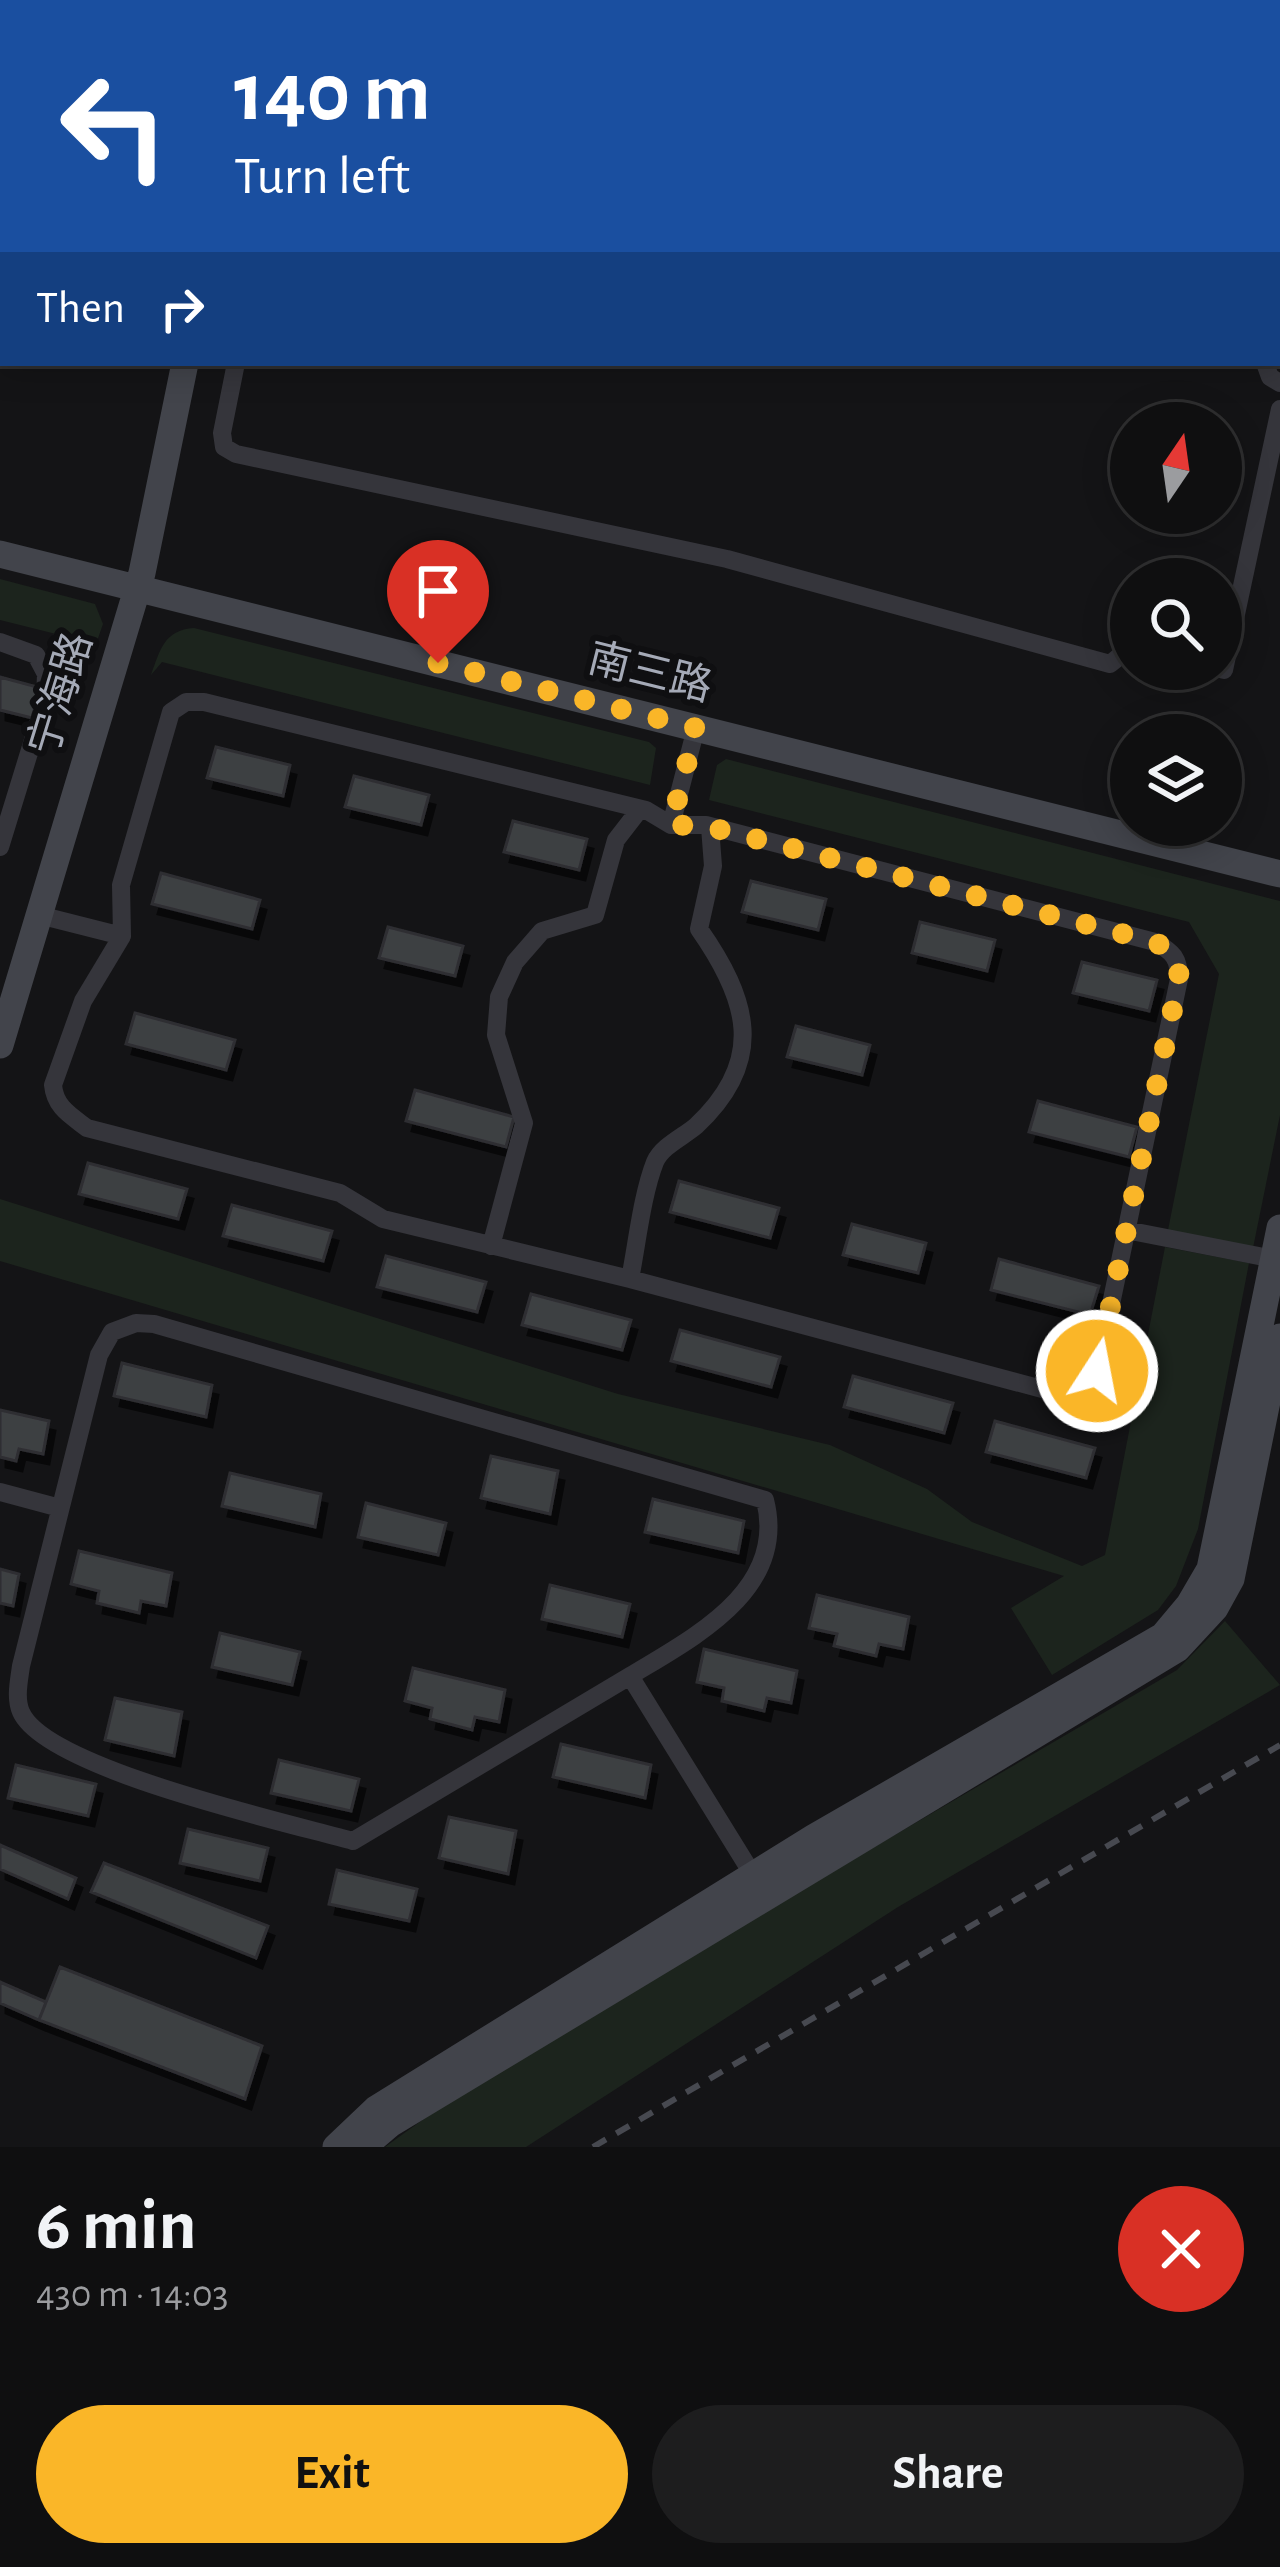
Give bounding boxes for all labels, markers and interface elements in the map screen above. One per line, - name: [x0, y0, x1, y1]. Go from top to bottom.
- icon: left: [36, 48, 192, 204]
- text: 140 m: [234, 52, 431, 136]
- text: Turn left: [234, 150, 410, 204]
- icon: right: [149, 276, 215, 342]
- text: Then: [36, 286, 125, 331]
- north arrow: [1110, 402, 1242, 534]
- map controls: [1110, 402, 1242, 846]
- pin: [387, 540, 489, 663]
- icon: arrive: [405, 558, 471, 624]
- button: search: [1110, 558, 1242, 690]
- street label: 宁海路: [21, 627, 100, 760]
- street label: 南三路: [584, 635, 717, 709]
- button: layers: [1110, 714, 1242, 846]
- position arrow: [1034, 1308, 1160, 1434]
- button: close: [1118, 2186, 1244, 2312]
- text: 6 min: [36, 2190, 197, 2262]
- text: 430 m · 14:03: [36, 2275, 229, 2314]
- button: Exit: [36, 2405, 628, 2543]
- button: Share: [652, 2405, 1244, 2543]

